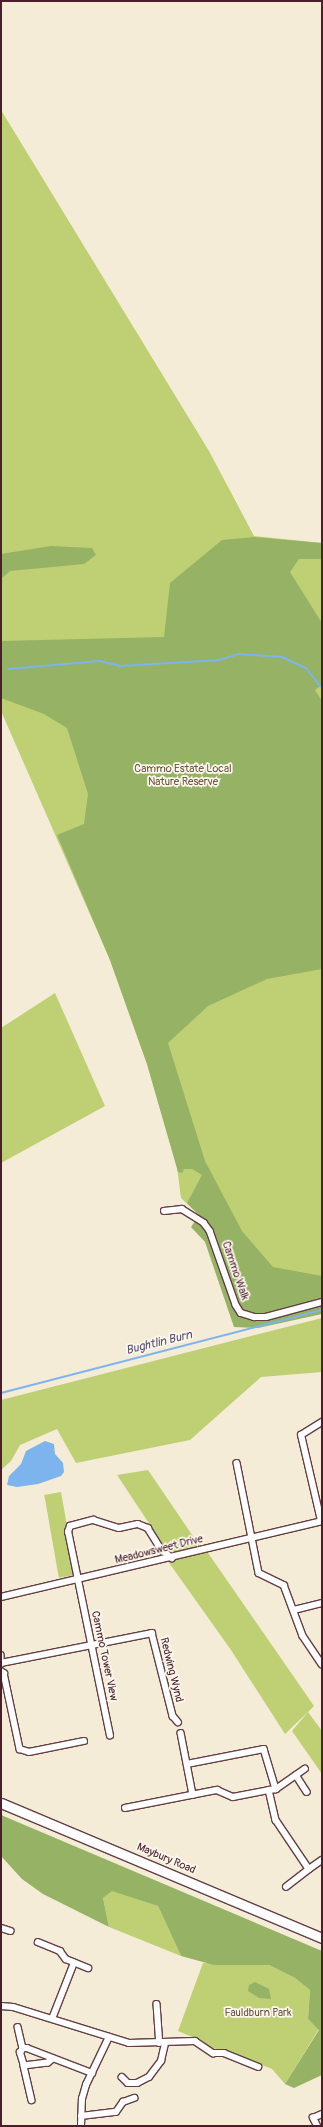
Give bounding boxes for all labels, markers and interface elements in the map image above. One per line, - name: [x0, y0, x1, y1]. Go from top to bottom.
- park label: Cammo Estate Local Nature Reserve: [134, 763, 232, 789]
- street label: Cammo Walk: [219, 1240, 251, 1302]
- water label: Bughtlin Burn: [124, 1328, 194, 1358]
- street label: Meadowsweet Drive: [114, 1533, 204, 1567]
- street label: Cammo Tower View: [88, 1610, 120, 1702]
- street label: Redwing Wynd: [157, 1636, 185, 1704]
- street label: Maybury Road: [135, 1841, 197, 1877]
- park label: Fauldburn Park: [224, 2006, 292, 2020]

